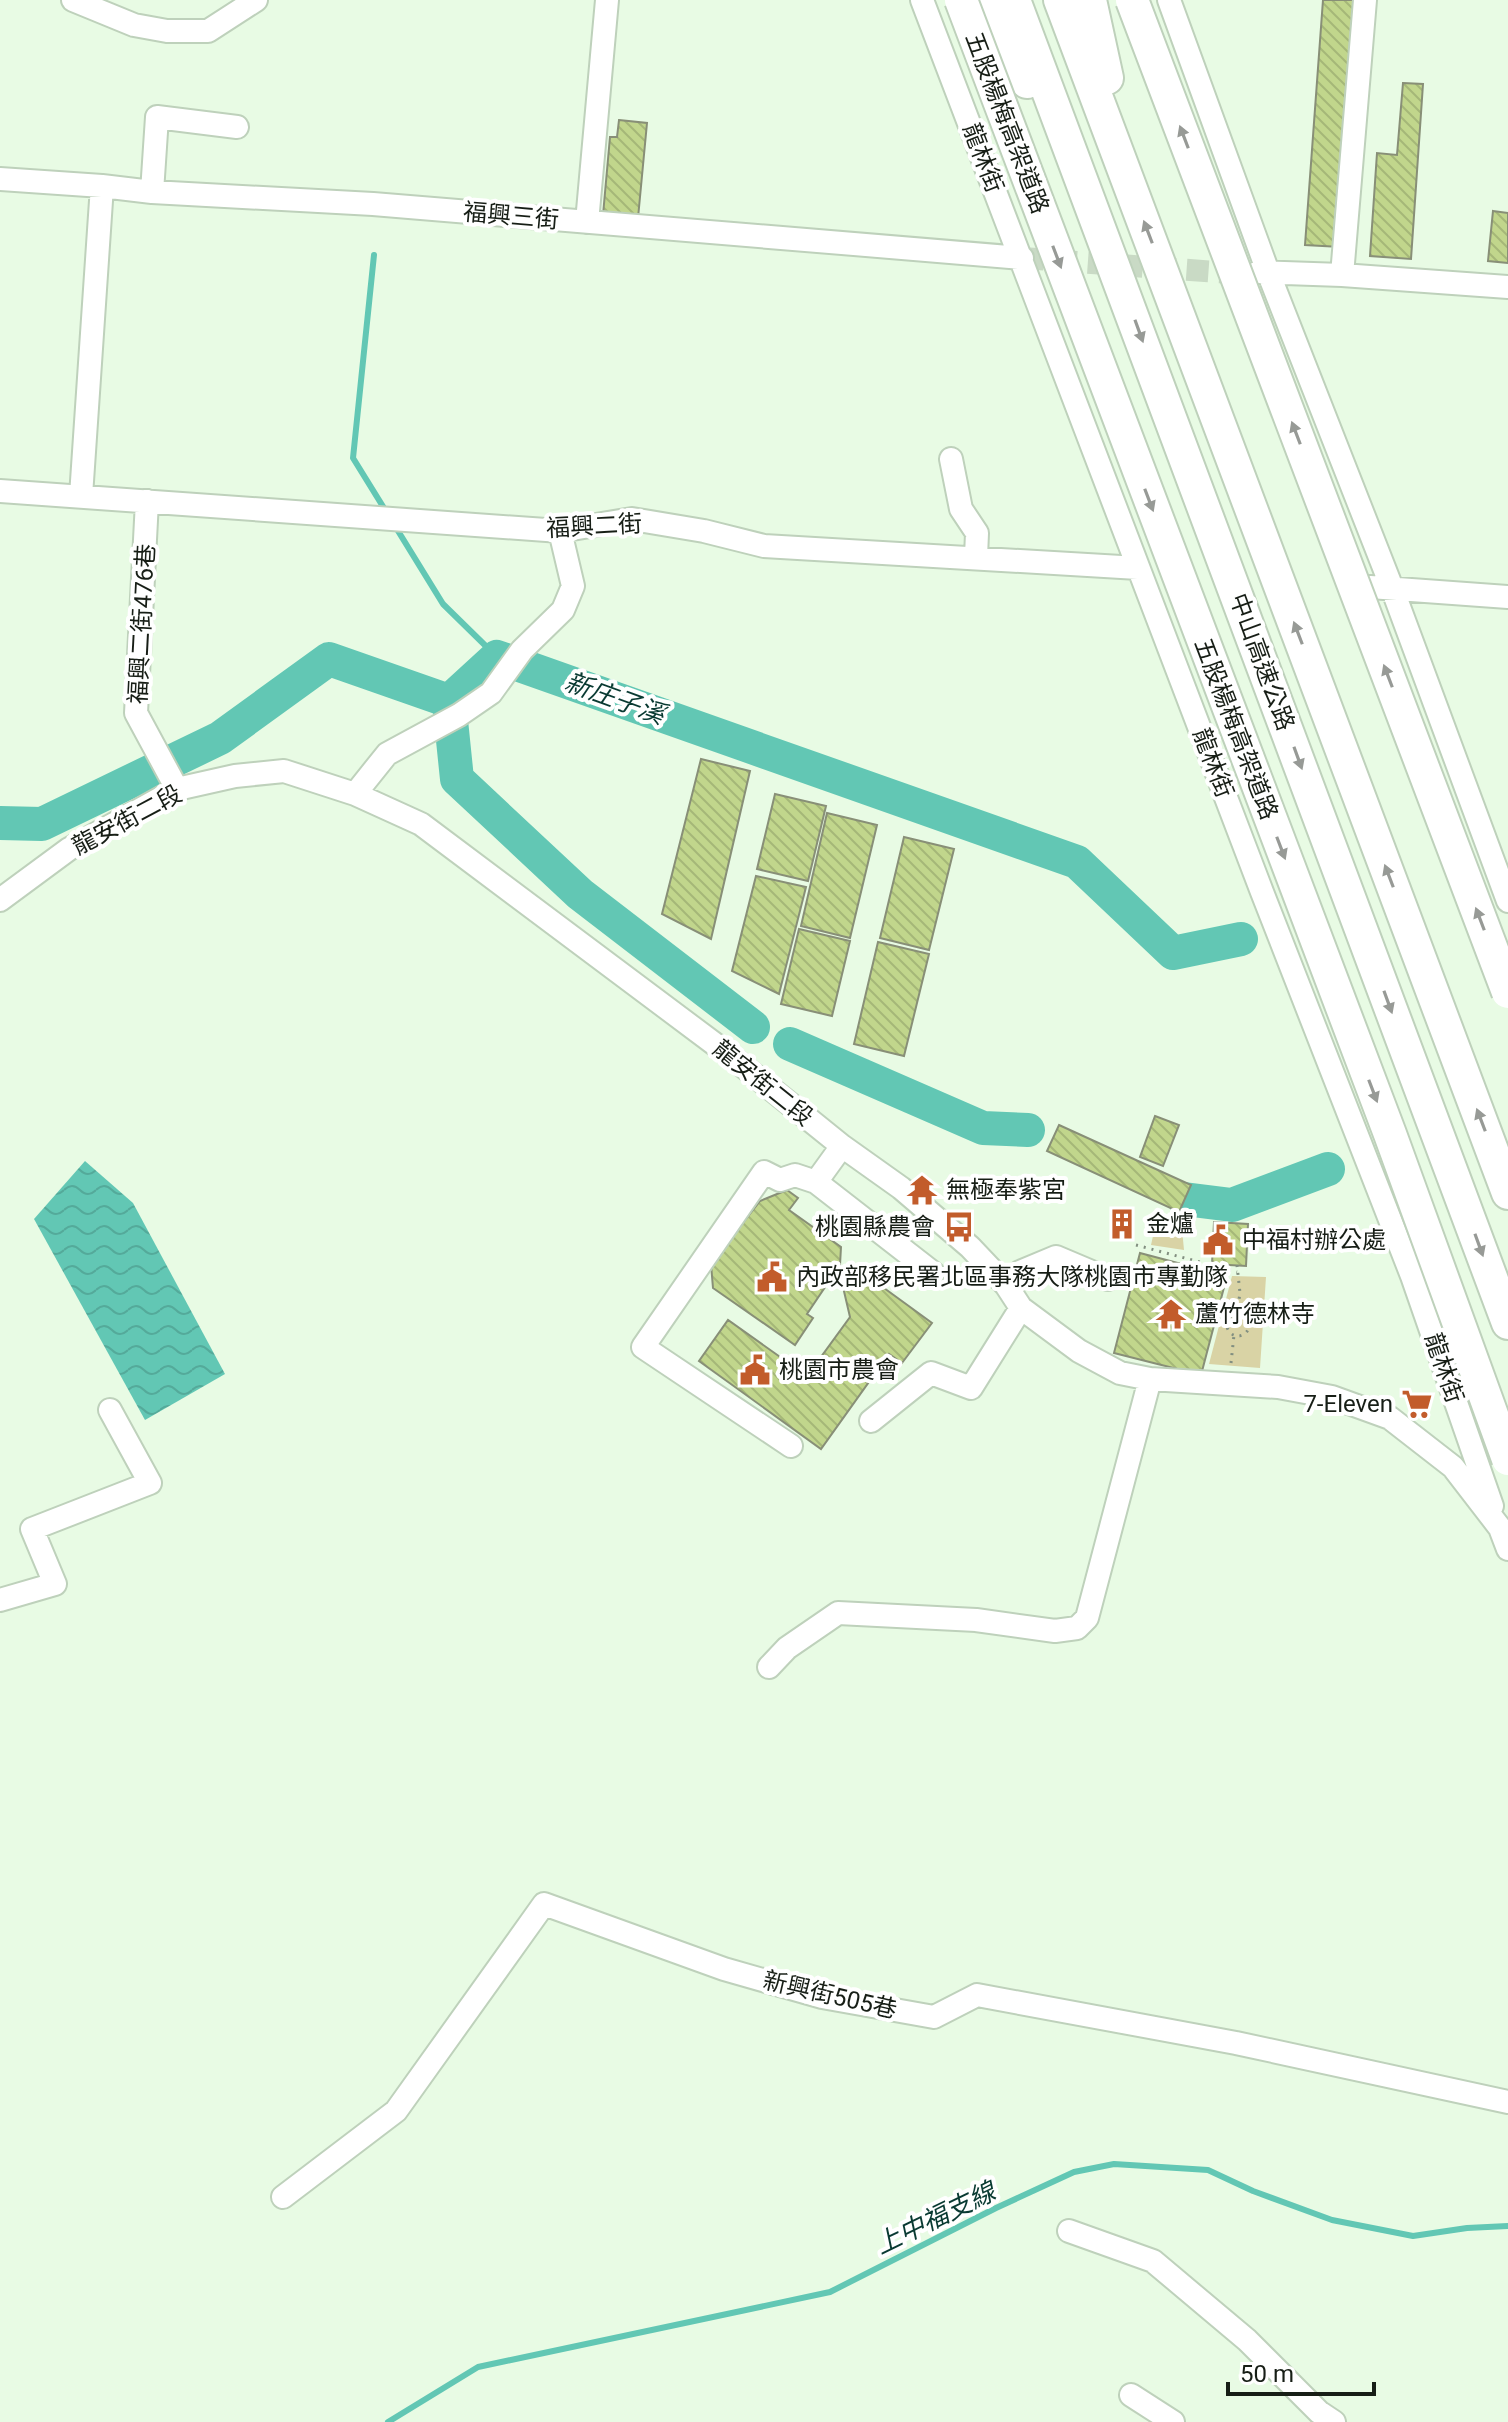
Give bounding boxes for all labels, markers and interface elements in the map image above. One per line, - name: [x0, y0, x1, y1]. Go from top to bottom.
- street label: 五股楊梅高架道路: [960, 28, 1054, 218]
- street label: 龍林街: [957, 119, 1009, 197]
- one-way arrow: [1177, 125, 1190, 149]
- street label: 福興三街: [462, 198, 560, 234]
- one-way arrow: [1141, 220, 1153, 244]
- one-way arrow: [1052, 245, 1064, 269]
- one-way arrow: [1133, 319, 1145, 343]
- one-way arrow: [1289, 421, 1302, 445]
- one-way arrow: [1143, 488, 1156, 512]
- street label: 福興二街: [545, 510, 643, 542]
- street label: 福興二街476巷: [124, 543, 160, 705]
- street label: 中山高速公路: [1224, 590, 1300, 734]
- one-way arrow: [1291, 621, 1304, 645]
- street label: 五股楊梅高架道路: [1189, 634, 1283, 824]
- one-way arrow: [1381, 664, 1394, 688]
- water label: 新庄子溪: [561, 666, 673, 731]
- street label: 龍林街: [1187, 724, 1239, 802]
- one-way arrow: [1292, 746, 1304, 770]
- street label: 龍安街二段: [67, 779, 187, 861]
- one-way arrow: [1275, 836, 1288, 860]
- one-way arrow: [1382, 864, 1395, 888]
- one-way arrow: [1473, 907, 1486, 931]
- one-way arrow: [1382, 990, 1395, 1014]
- street label: 龍安街二段: [708, 1034, 818, 1132]
- one-way arrow: [1367, 1079, 1380, 1103]
- one-way arrow: [1474, 1108, 1487, 1132]
- temple icon: 無極奉紫宮: [905, 1173, 939, 1207]
- place label: 無極奉紫宮: [946, 1176, 1066, 1204]
- building icon: 金爐: [1105, 1207, 1139, 1241]
- bus stop icon: 桃園縣農會: [942, 1210, 976, 1244]
- place label: 金爐: [1146, 1210, 1194, 1238]
- place label: 桃園縣農會: [815, 1213, 935, 1241]
- public building icon: 中福村辦公處: [1201, 1223, 1235, 1257]
- place label: 中福村辦公處: [1242, 1226, 1386, 1254]
- one-way arrow: [1473, 1234, 1486, 1258]
- public building icon: 內政部移民署北區事務大隊桃園市專勤隊: [755, 1260, 789, 1294]
- place label: 內政部移民署北區事務大隊桃園市專勤隊: [796, 1263, 1228, 1291]
- temple icon: 蘆竹德林寺: [1154, 1297, 1188, 1331]
- place label: 蘆竹德林寺: [1195, 1300, 1315, 1328]
- street label: 龍林街: [1419, 1329, 1469, 1407]
- public building icon: 桃園市農會: [738, 1353, 772, 1387]
- place label: 桃園市農會: [779, 1356, 899, 1384]
- supermarket icon: 7-Eleven: [1400, 1387, 1434, 1421]
- place label: 7-Eleven: [1303, 1390, 1393, 1418]
- street label: 新興街505巷: [760, 1966, 900, 2024]
- water label: 上中福支線: [870, 2175, 1003, 2260]
- scale bar: [1228, 2346, 1374, 2396]
- text: 50 m: [1240, 2360, 1294, 2388]

